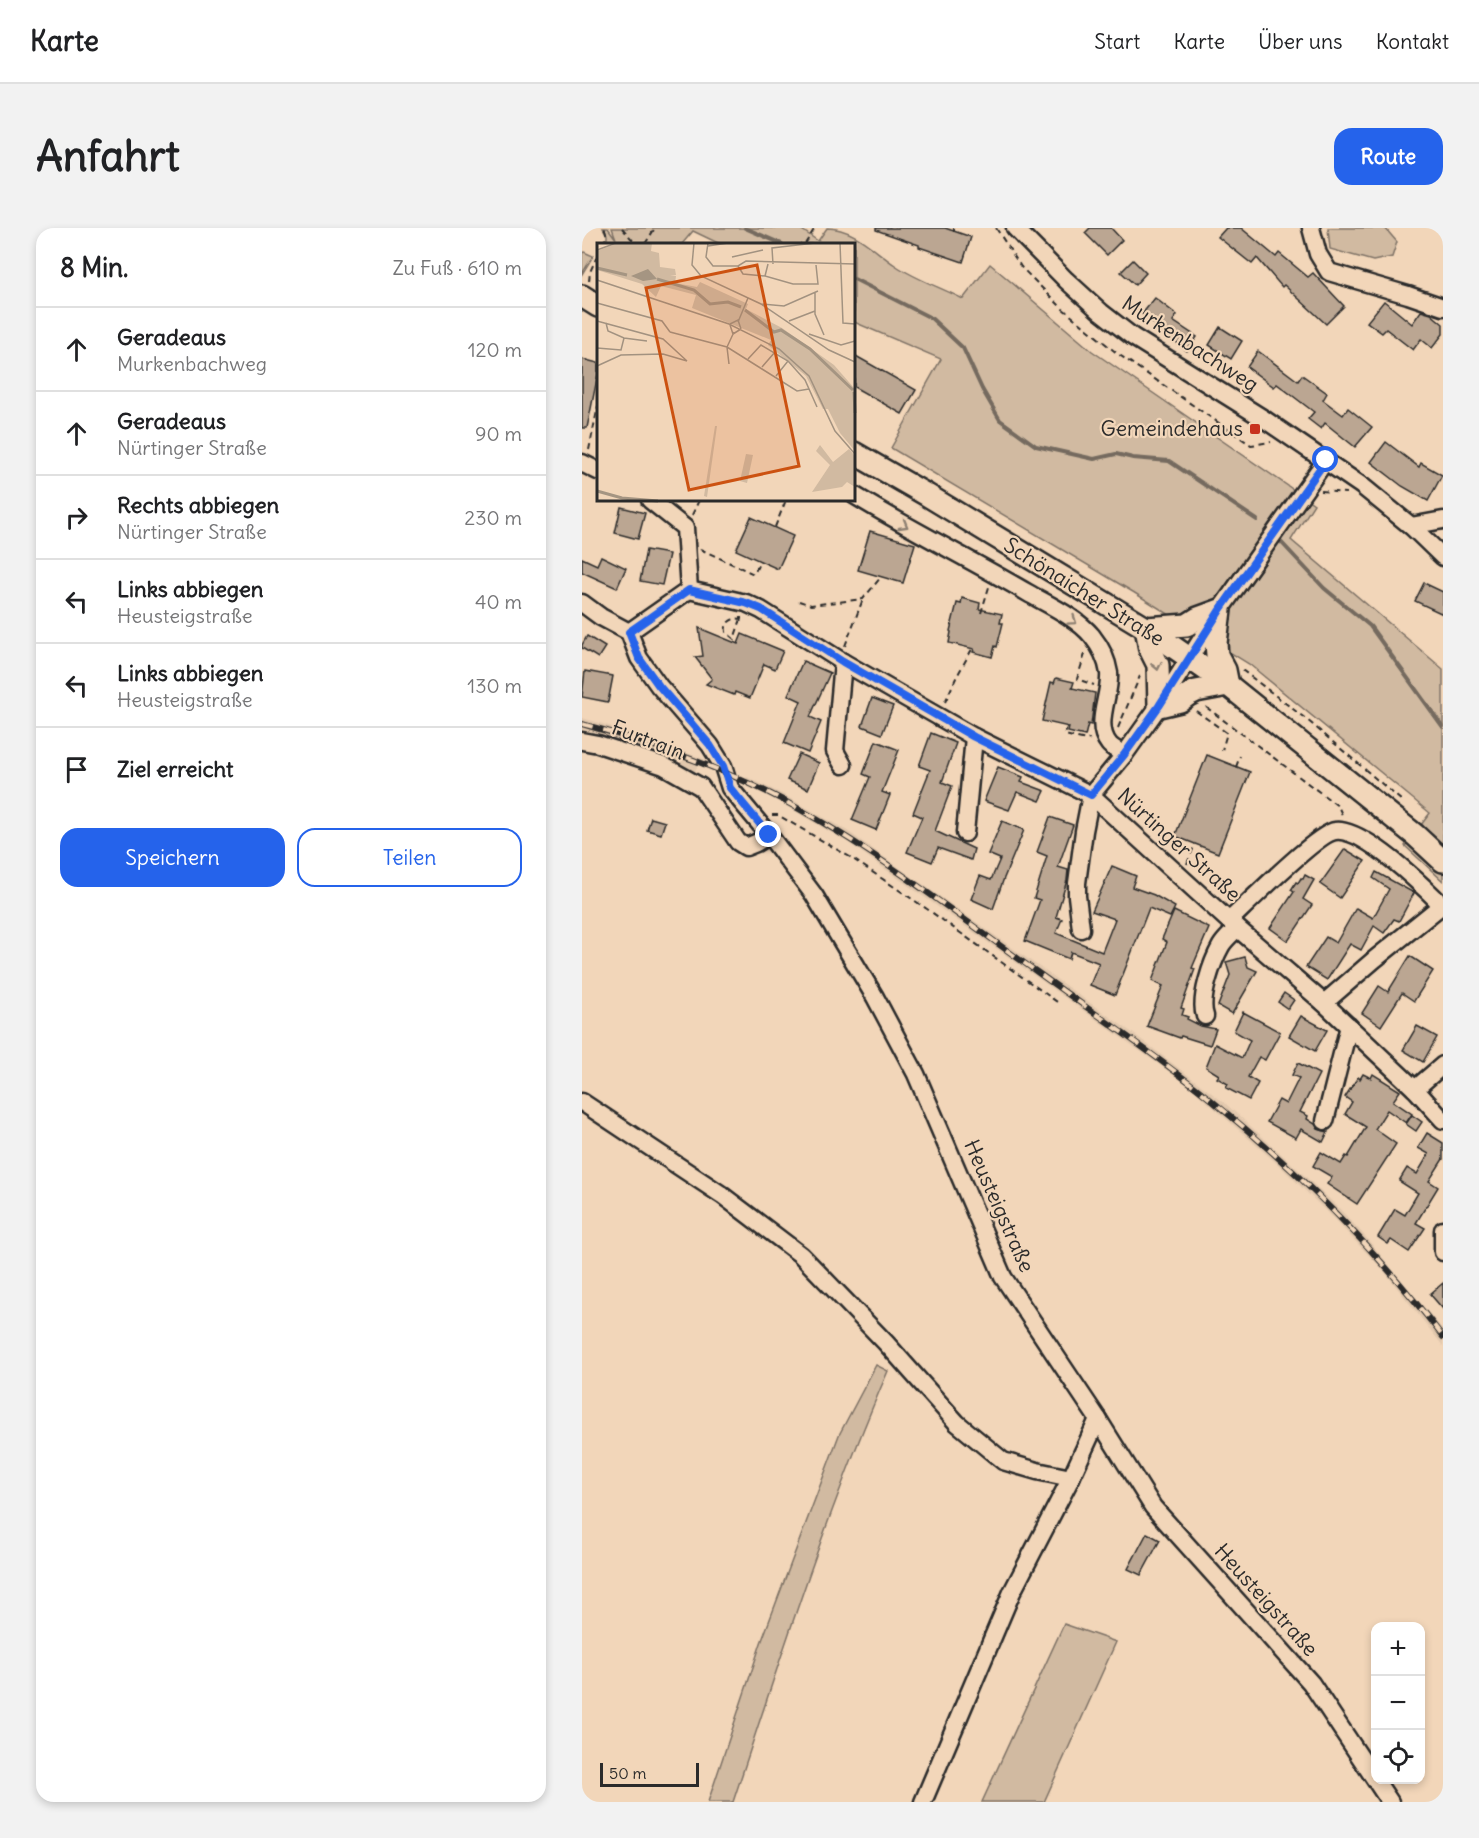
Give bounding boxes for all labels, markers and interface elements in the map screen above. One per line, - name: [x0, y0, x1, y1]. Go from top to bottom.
- text: Karte: [30, 23, 99, 59]
- text: Start: [1094, 28, 1140, 55]
- text: Karte: [1173, 28, 1225, 55]
- text: Über uns: [1258, 28, 1343, 55]
- text: Kontakt: [1376, 28, 1449, 55]
- button: Route: [1334, 128, 1443, 185]
- text: Anfahrt: [36, 130, 180, 182]
- inset map: [597, 243, 855, 501]
- text: 8 Min.: [60, 251, 128, 284]
- text: Zu Fuß · 610 m: [393, 255, 522, 280]
- street label: Murkenbachweg: [1117, 289, 1264, 398]
- text: Geradeaus: [117, 323, 226, 351]
- icon: ahead: [60, 333, 93, 366]
- text: 120 m: [468, 337, 522, 362]
- text: Murkenbachweg: [117, 351, 267, 376]
- text: Geradeaus: [117, 407, 226, 435]
- place label: Gemeindehaus: [1101, 415, 1243, 442]
- icon: ahead: [60, 417, 93, 450]
- text: 90 m: [475, 421, 522, 446]
- marker: Gemeindehaus: [1248, 422, 1262, 436]
- text: Nürtinger Straße: [117, 435, 267, 460]
- route start: [1312, 446, 1338, 472]
- text: Rechts abbiegen: [117, 491, 279, 519]
- icon: right: [60, 501, 93, 534]
- text: 230 m: [464, 505, 522, 530]
- one-way arrow: [897, 518, 908, 529]
- text: Nürtinger Straße: [117, 519, 267, 544]
- street label: Schönaicher Straße: [999, 531, 1170, 652]
- text: Links abbiegen: [117, 575, 264, 603]
- icon: left: [60, 585, 93, 618]
- text: 40 m: [475, 589, 522, 614]
- text: Heusteigstraße: [117, 603, 253, 628]
- one-way arrow: [1067, 614, 1078, 625]
- text: Links abbiegen: [117, 659, 264, 687]
- one-way arrow: [1150, 661, 1163, 671]
- icon: left: [60, 669, 93, 702]
- text: 130 m: [467, 673, 522, 698]
- text: Heusteigstraße: [117, 687, 253, 712]
- street label: Furtrain: [608, 713, 689, 766]
- icon: arrive: [60, 753, 93, 786]
- text: Ziel erreicht: [117, 755, 234, 783]
- street label: Nürtinger Straße: [1112, 782, 1247, 907]
- route end: [755, 821, 781, 847]
- button: Speichern: [60, 828, 285, 887]
- button: Teilen: [297, 828, 522, 887]
- street label: Heusteigstraße: [958, 1135, 1041, 1276]
- street label: Heusteigstraße: [1209, 1538, 1324, 1662]
- map controls: [1371, 1622, 1425, 1784]
- button: +: [1371, 1622, 1425, 1676]
- button: −: [1371, 1676, 1425, 1730]
- button: locate: [1371, 1730, 1425, 1784]
- scale bar: [600, 1760, 699, 1788]
- text: 50 m: [609, 1763, 647, 1783]

